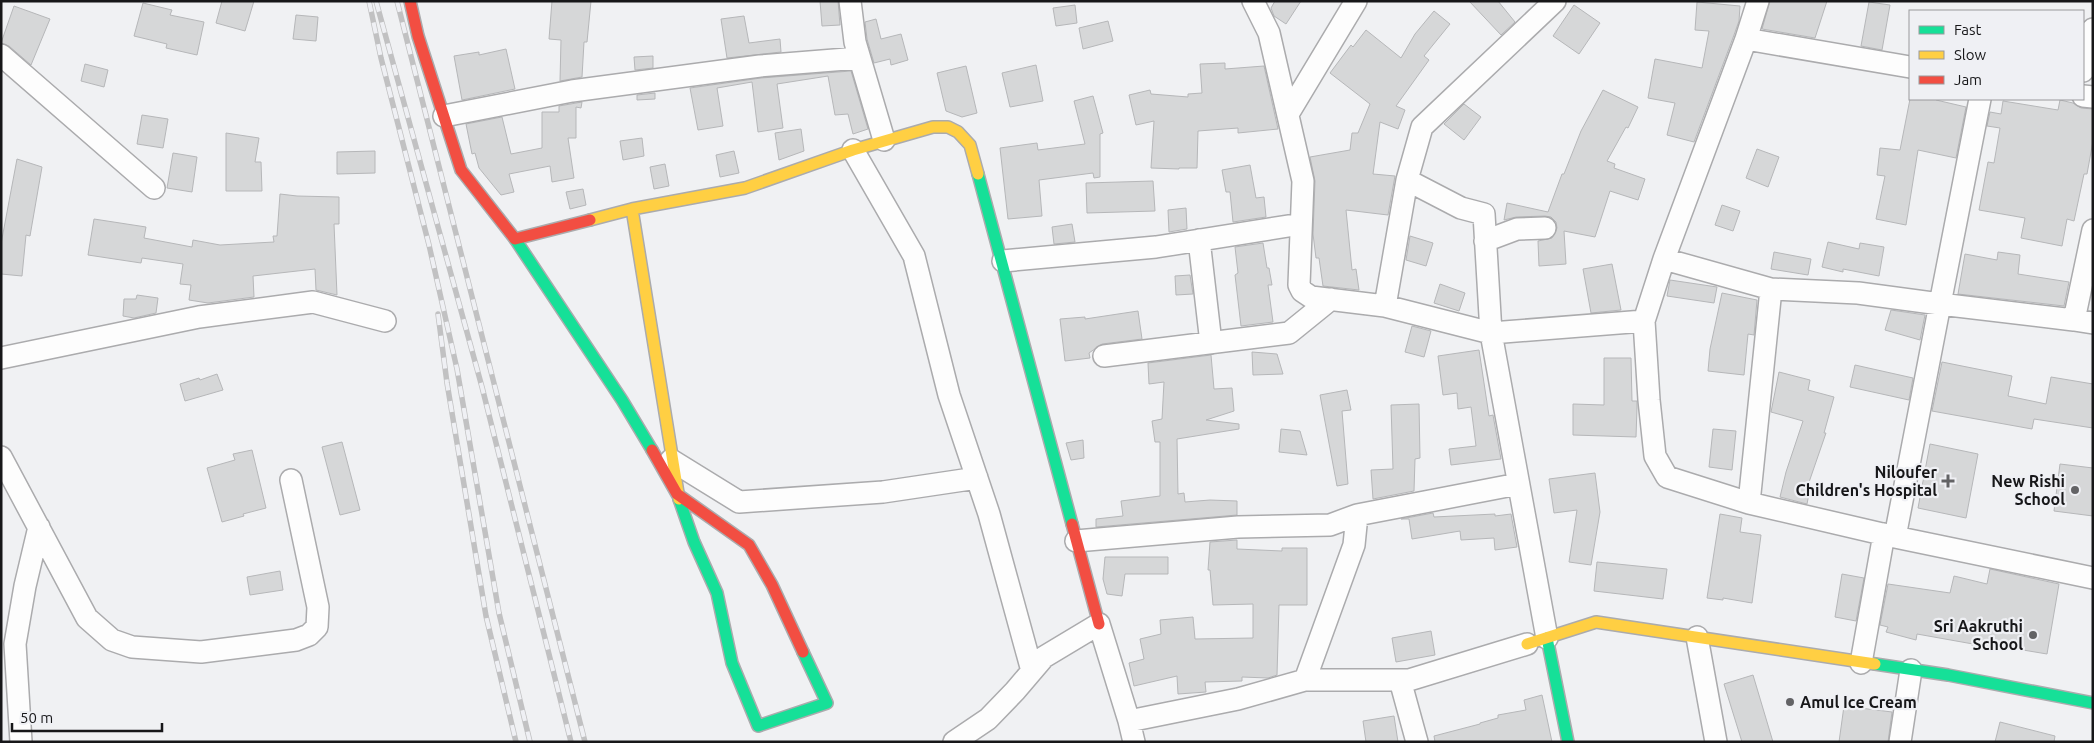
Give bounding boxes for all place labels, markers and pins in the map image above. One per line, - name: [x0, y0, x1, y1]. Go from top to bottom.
- place label: Niloufer Children's Hospital: [1796, 463, 1937, 499]
- place label: New Rishi School: [1991, 472, 2065, 508]
- marker: Niloufer Children's Hospital: [1941, 474, 1955, 488]
- marker: New Rishi School: [2069, 484, 2081, 496]
- place label: Sri Aakruthi School: [1934, 617, 2023, 653]
- marker: Sri Aakruthi School: [2027, 629, 2039, 641]
- place label: Amul Ice Cream: [1800, 693, 1917, 711]
- marker: Amul Ice Cream: [1784, 696, 1796, 708]

